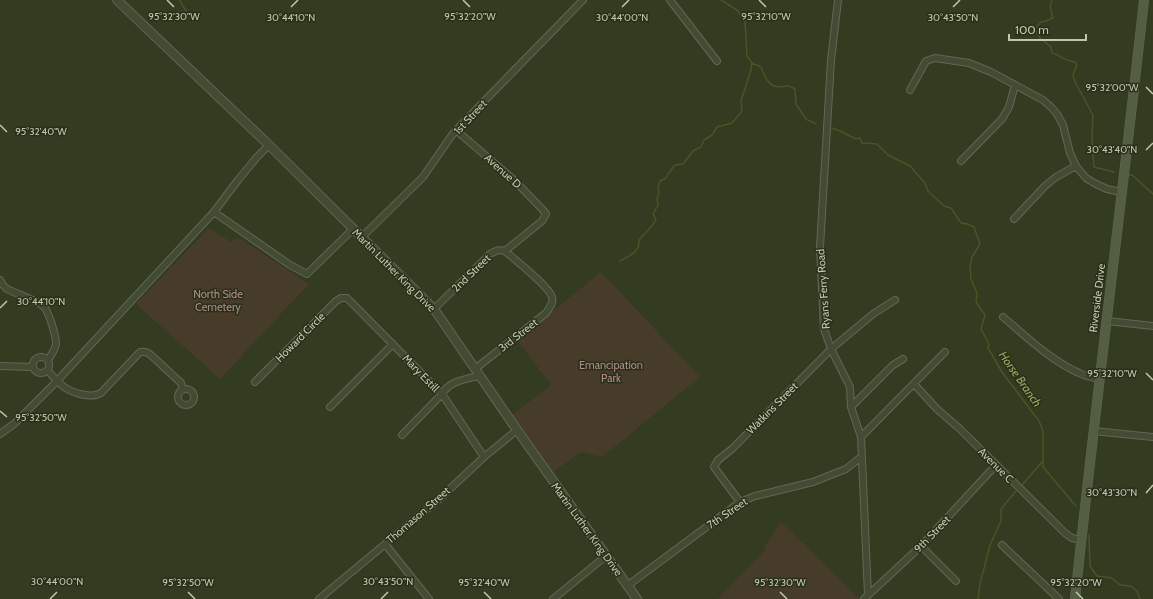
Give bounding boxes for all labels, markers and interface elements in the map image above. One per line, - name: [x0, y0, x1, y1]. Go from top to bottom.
- text: 95°32'30"W: [148, 10, 200, 23]
- text: 95°32'20"W: [444, 10, 496, 23]
- text: 95°32'10"W: [741, 10, 791, 23]
- text: 30°44'10"N: [267, 11, 315, 24]
- text: 30°44'00"N: [596, 11, 648, 24]
- text: 30°43'50"N: [928, 11, 978, 24]
- scale bar: [1009, 16, 1086, 42]
- text: 100 m: [1015, 22, 1049, 37]
- text: 95°32'00"W: [1085, 81, 1139, 94]
- street label: 1st Street: [450, 96, 490, 137]
- text: 95°32'40"W: [15, 125, 67, 138]
- text: 30°43'40"N: [1087, 143, 1137, 156]
- street label: Avenue D: [481, 151, 525, 191]
- street label: Martin Luther King Drive: [349, 225, 439, 315]
- street label: Ryans Ferry Road: [813, 248, 833, 330]
- street label: 2nd Street: [449, 251, 494, 295]
- street label: Riverside Drive: [1086, 263, 1108, 333]
- park label: North Side Cemetery: [193, 287, 243, 314]
- text: 30°44'10"N: [17, 295, 65, 308]
- street label: Howard Circle: [272, 309, 328, 365]
- street label: 3rd Street: [496, 315, 541, 355]
- water label: Horse Branch: [996, 348, 1045, 410]
- street label: Mary Estill: [399, 351, 443, 395]
- park label: Emancipation Park: [579, 358, 643, 385]
- text: 95°32'10"W: [1087, 367, 1137, 380]
- street label: Watkins Street: [743, 379, 801, 437]
- text: 95°32'50"W: [15, 411, 67, 424]
- street label: Avenue C: [975, 444, 1017, 486]
- street label: Martin Luther King Drive: [548, 479, 626, 579]
- street label: Thomason Street: [383, 483, 453, 547]
- text: 30°43'30"N: [1087, 486, 1137, 499]
- street label: 7th Street: [704, 494, 750, 532]
- street label: 9th Street: [911, 512, 953, 556]
- text: 30°44'00"N: [31, 575, 83, 588]
- text: 30°43'50"N: [363, 575, 413, 588]
- text: 95°32'50"W: [162, 576, 214, 589]
- text: 95°32'40"W: [458, 576, 510, 589]
- text: 95°32'30"W: [754, 576, 806, 589]
- text: 95°32'20"W: [1050, 576, 1102, 589]

